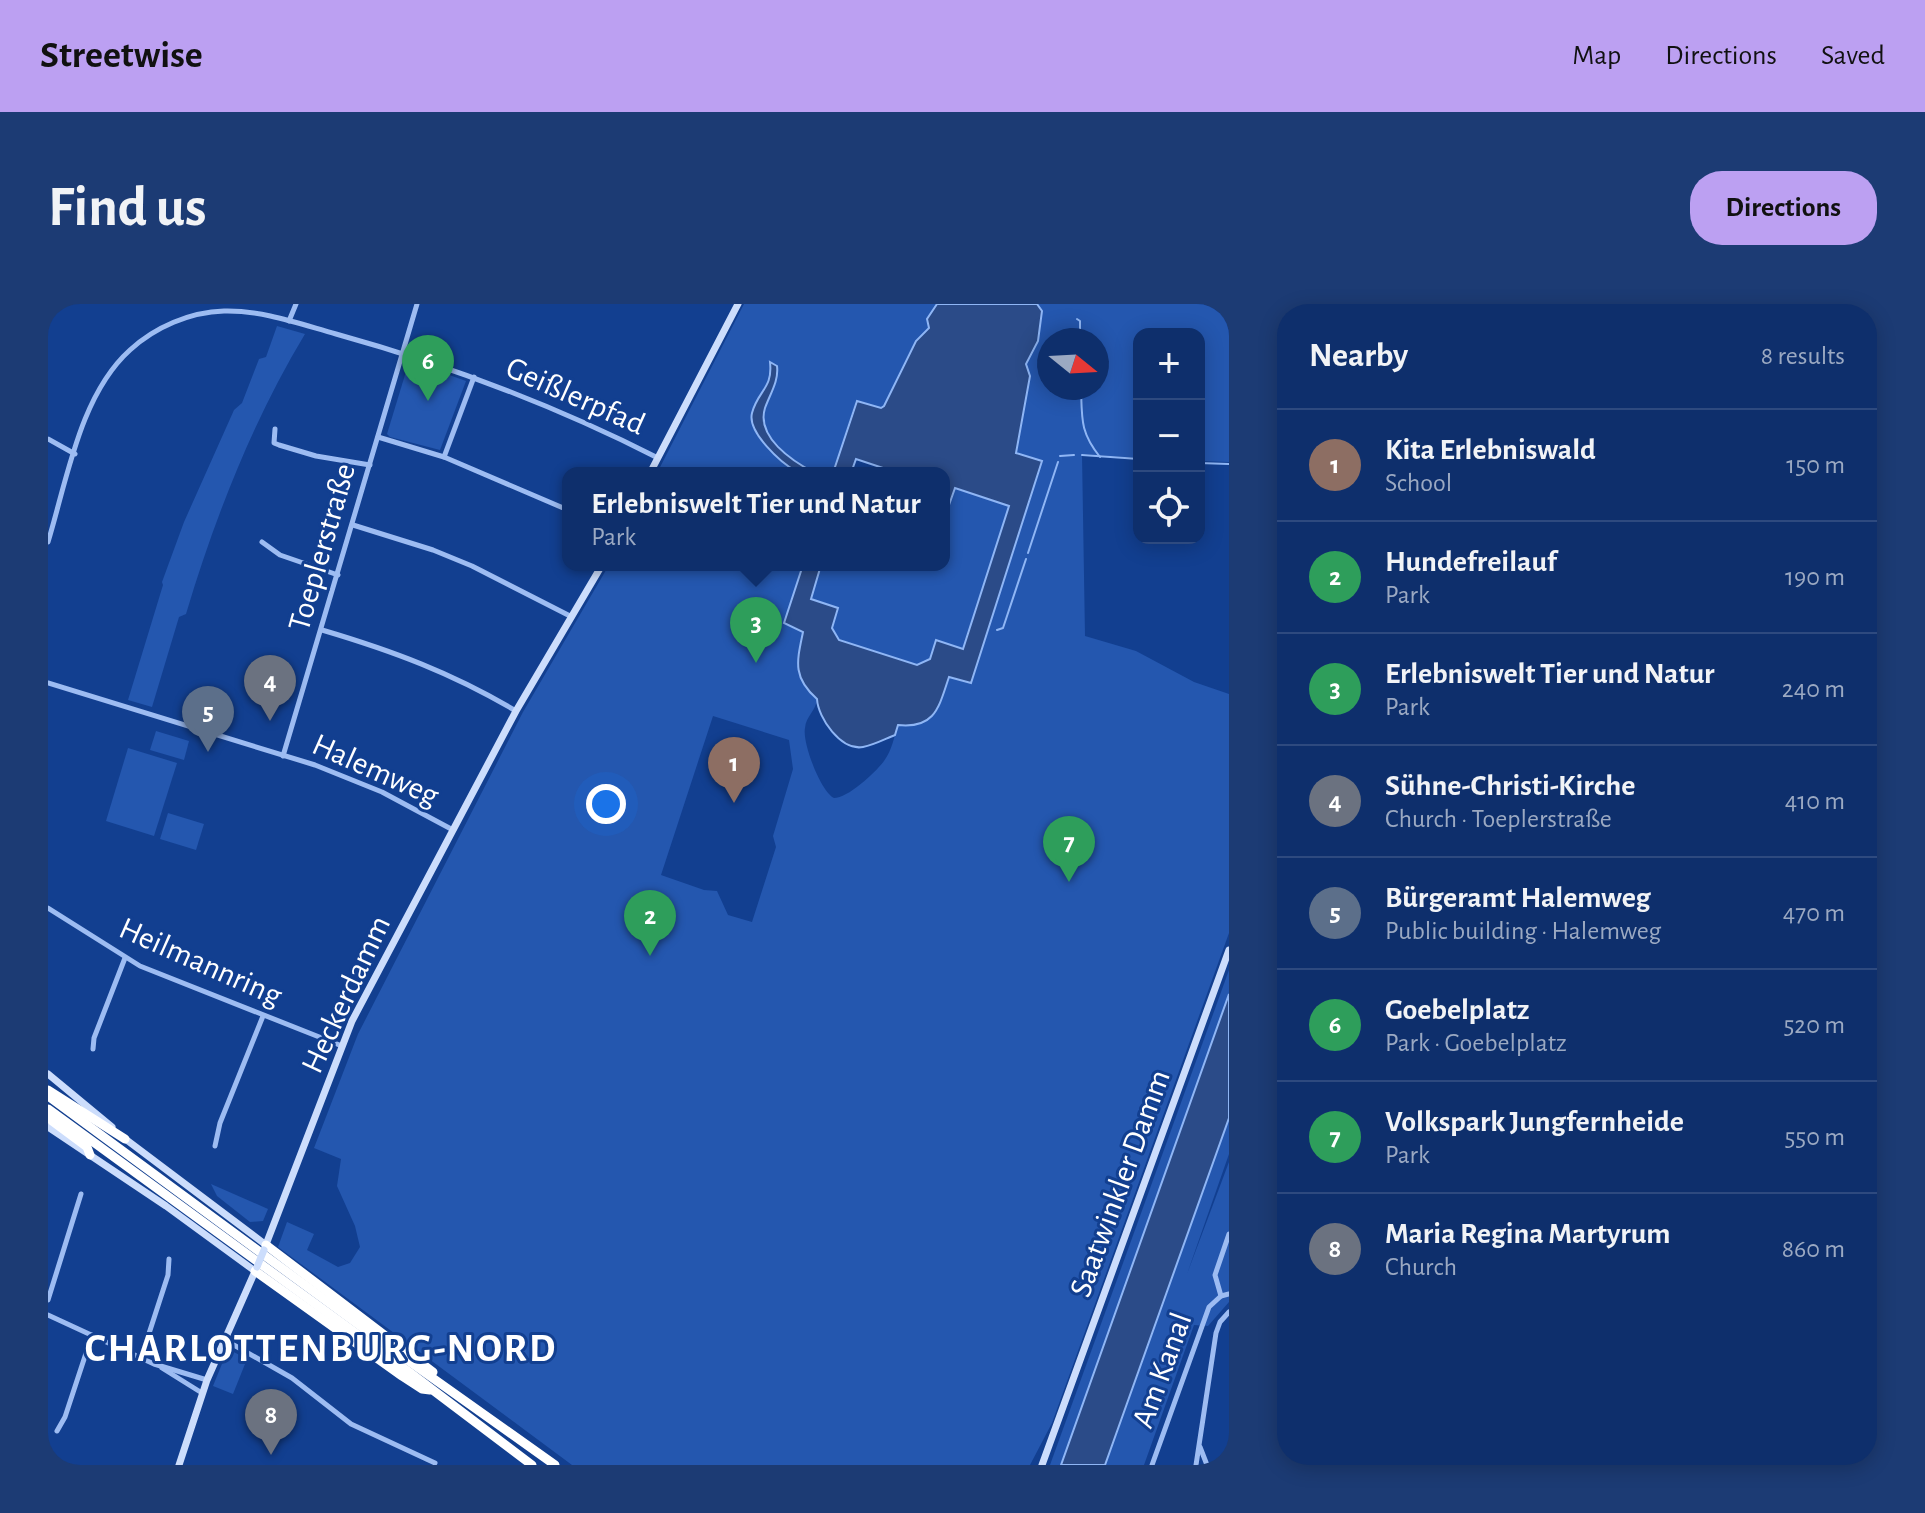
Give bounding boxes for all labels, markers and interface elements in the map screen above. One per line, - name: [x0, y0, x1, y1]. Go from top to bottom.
- text: Streetwise: [40, 37, 203, 75]
- text: Map: [1572, 42, 1621, 70]
- text: Directions: [1665, 42, 1777, 70]
- text: Saved: [1821, 42, 1885, 70]
- button: Directions: [1690, 171, 1877, 245]
- text: Find us: [48, 180, 206, 236]
- north arrow: [1037, 328, 1109, 400]
- map controls: [1133, 328, 1205, 544]
- button: +: [1133, 328, 1205, 400]
- pin: 6: [402, 335, 454, 401]
- text: Nearby: [1309, 339, 1408, 373]
- text: 8 results: [1761, 343, 1845, 369]
- street label: Geißlerpfad: [501, 351, 650, 441]
- button: −: [1133, 400, 1205, 472]
- text: Kita Erlebniswald: [1385, 435, 1596, 465]
- text: 1: [1330, 452, 1340, 478]
- text: 150 m: [1786, 452, 1845, 478]
- street label: Toeplerstraße: [283, 460, 361, 635]
- popup: [562, 467, 950, 571]
- text: School: [1385, 470, 1452, 496]
- button: locate: [1133, 472, 1205, 544]
- text: Erlebniswelt Tier und Natur: [591, 489, 921, 519]
- text: Park: [591, 524, 636, 550]
- text: Hundefreilauf: [1385, 547, 1557, 577]
- text: 2: [1329, 564, 1341, 590]
- text: 190 m: [1785, 564, 1845, 590]
- text: Park: [1385, 582, 1430, 608]
- pin: 3: [730, 597, 782, 663]
- pin: 4: [244, 655, 296, 721]
- text: Erlebniswelt Tier und Natur: [1385, 659, 1715, 689]
- text: 3: [1329, 676, 1341, 702]
- text: 240 m: [1782, 676, 1845, 702]
- pin: 5: [182, 686, 234, 752]
- text: Park: [1385, 694, 1430, 720]
- street label: Halemweg: [307, 728, 444, 812]
- pin: 1: [708, 737, 760, 803]
- text: Sühne-Christi-Kirche: [1385, 771, 1635, 801]
- your location: [586, 784, 626, 824]
- text: 4: [1328, 788, 1342, 814]
- text: 410 m: [1785, 788, 1845, 814]
- text: Church · Toeplerstraße: [1385, 806, 1612, 832]
- pin: 7: [1043, 816, 1095, 882]
- text: Bürgeramt Halemweg: [1385, 883, 1651, 913]
- pin: 2: [624, 890, 676, 956]
- text: 5: [1329, 900, 1341, 926]
- text: 470 m: [1783, 900, 1845, 926]
- street label: Heckerdamm: [296, 911, 396, 1078]
- street label: Heilmannring: [114, 912, 287, 1012]
- text: Public building · Halemweg: [1385, 918, 1661, 944]
- text: Goebelplatz: [1385, 995, 1529, 1025]
- text: 6: [1329, 1012, 1341, 1038]
- text: 520 m: [1783, 1012, 1845, 1038]
- text: Park · Goebelplatz: [1385, 1030, 1567, 1056]
- street label: Saatwinkler Damm: [1064, 1066, 1176, 1301]
- text: Volkspark Jungfernheide: [1385, 1107, 1684, 1137]
- text: 7: [1329, 1124, 1341, 1150]
- text: 550 m: [1784, 1124, 1845, 1150]
- text: Park: [1385, 1142, 1430, 1168]
- text: Maria Regina Martyrum: [1385, 1219, 1671, 1249]
- text: 8: [1329, 1236, 1341, 1262]
- text: 860 m: [1782, 1236, 1845, 1262]
- text: Church: [1385, 1254, 1457, 1280]
- street label: Am Kanal: [1126, 1309, 1197, 1432]
- district label: CHARLOTTENBURG-NORD: [85, 1329, 557, 1369]
- pin: 8: [245, 1389, 297, 1455]

